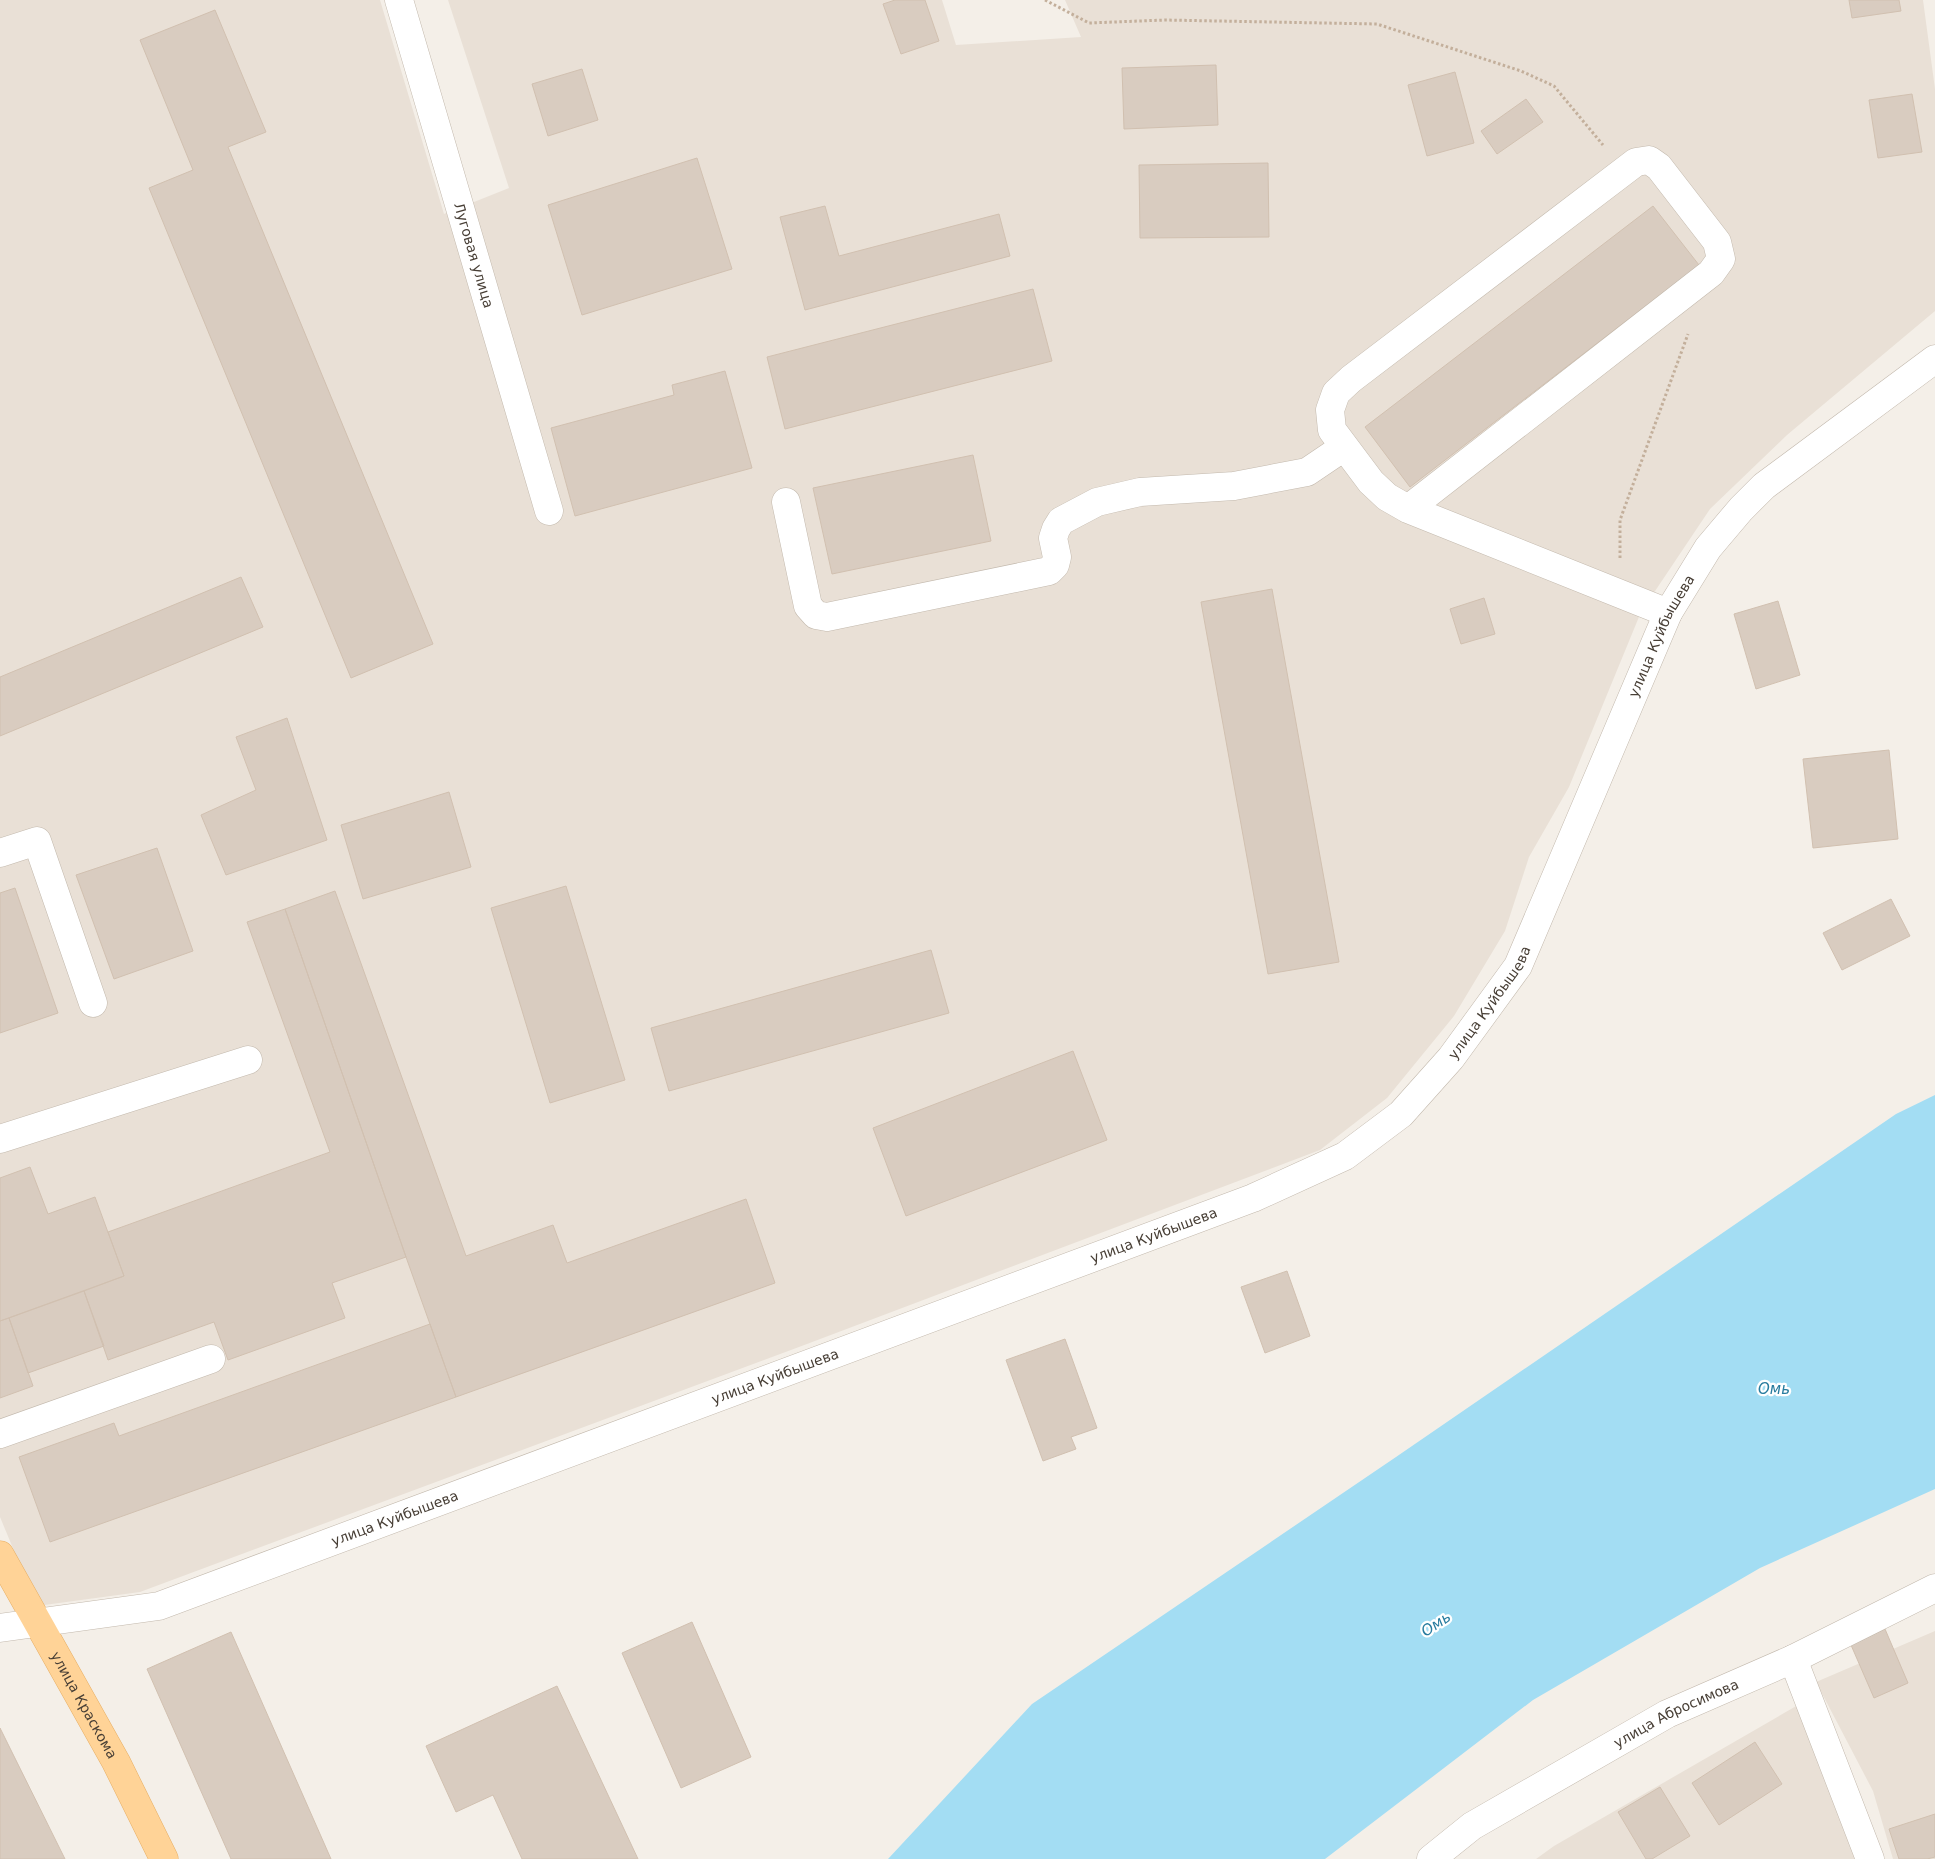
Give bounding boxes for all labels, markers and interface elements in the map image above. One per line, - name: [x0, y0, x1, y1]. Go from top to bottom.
- street label: Луговая улица: [451, 201, 497, 310]
- street label: улица Куйбышева: [1625, 572, 1698, 700]
- street label: улица Куйбышева: [1445, 944, 1534, 1062]
- street label: улица Куйбышева: [1088, 1204, 1219, 1266]
- street label: улица Куйбышева: [709, 1345, 841, 1407]
- water label: Омь: [1758, 1380, 1790, 1398]
- street label: улица Куйбышева: [329, 1487, 460, 1549]
- water label: Омь: [1418, 1608, 1454, 1640]
- street label: улица Краскома: [48, 1649, 120, 1761]
- street label: улица Абросимова: [1611, 1676, 1741, 1751]

